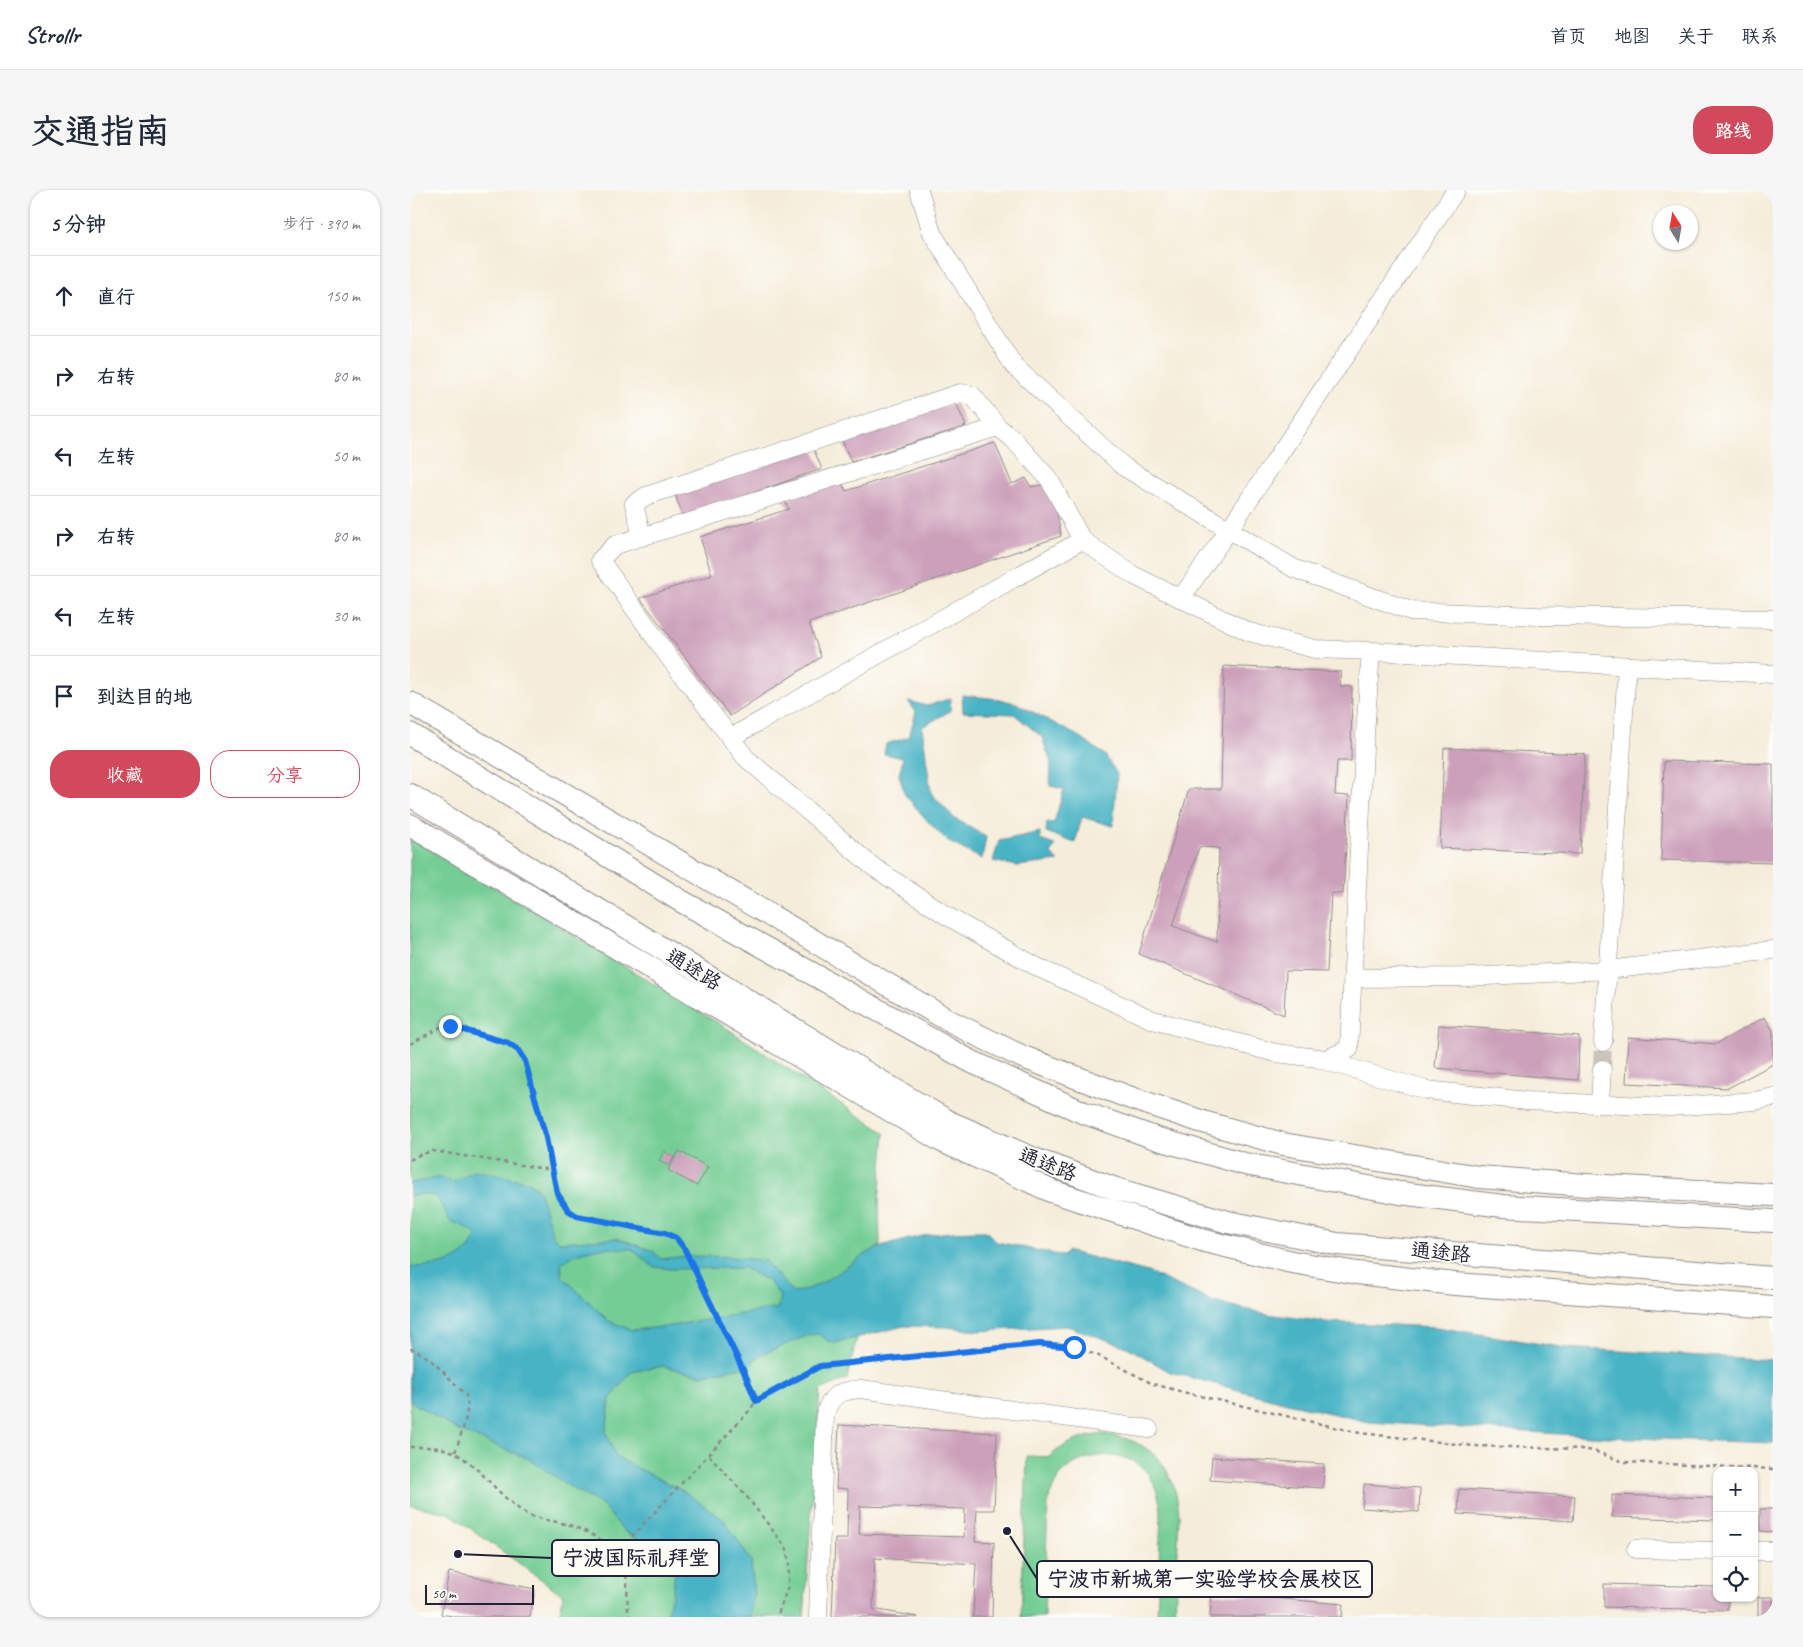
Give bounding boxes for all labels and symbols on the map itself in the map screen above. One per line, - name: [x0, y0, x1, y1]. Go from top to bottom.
- north arrow: [1653, 205, 1698, 250]
- street label: 通途路: [662, 943, 727, 996]
- route end: [439, 1015, 462, 1038]
- street label: 通途路: [1015, 1142, 1081, 1187]
- street label: 通途路: [1410, 1237, 1473, 1268]
- route start: [1063, 1336, 1086, 1359]
- callout: 宁波国际礼拜堂: [552, 1540, 719, 1576]
- text: 宁波国际礼拜堂: [563, 1545, 710, 1571]
- callout: 宁波市新城第一实验学校会展校区: [1037, 1561, 1372, 1597]
- text: 宁波市新城第一实验学校会展校区: [1048, 1566, 1363, 1592]
- scale bar: [425, 1582, 534, 1605]

